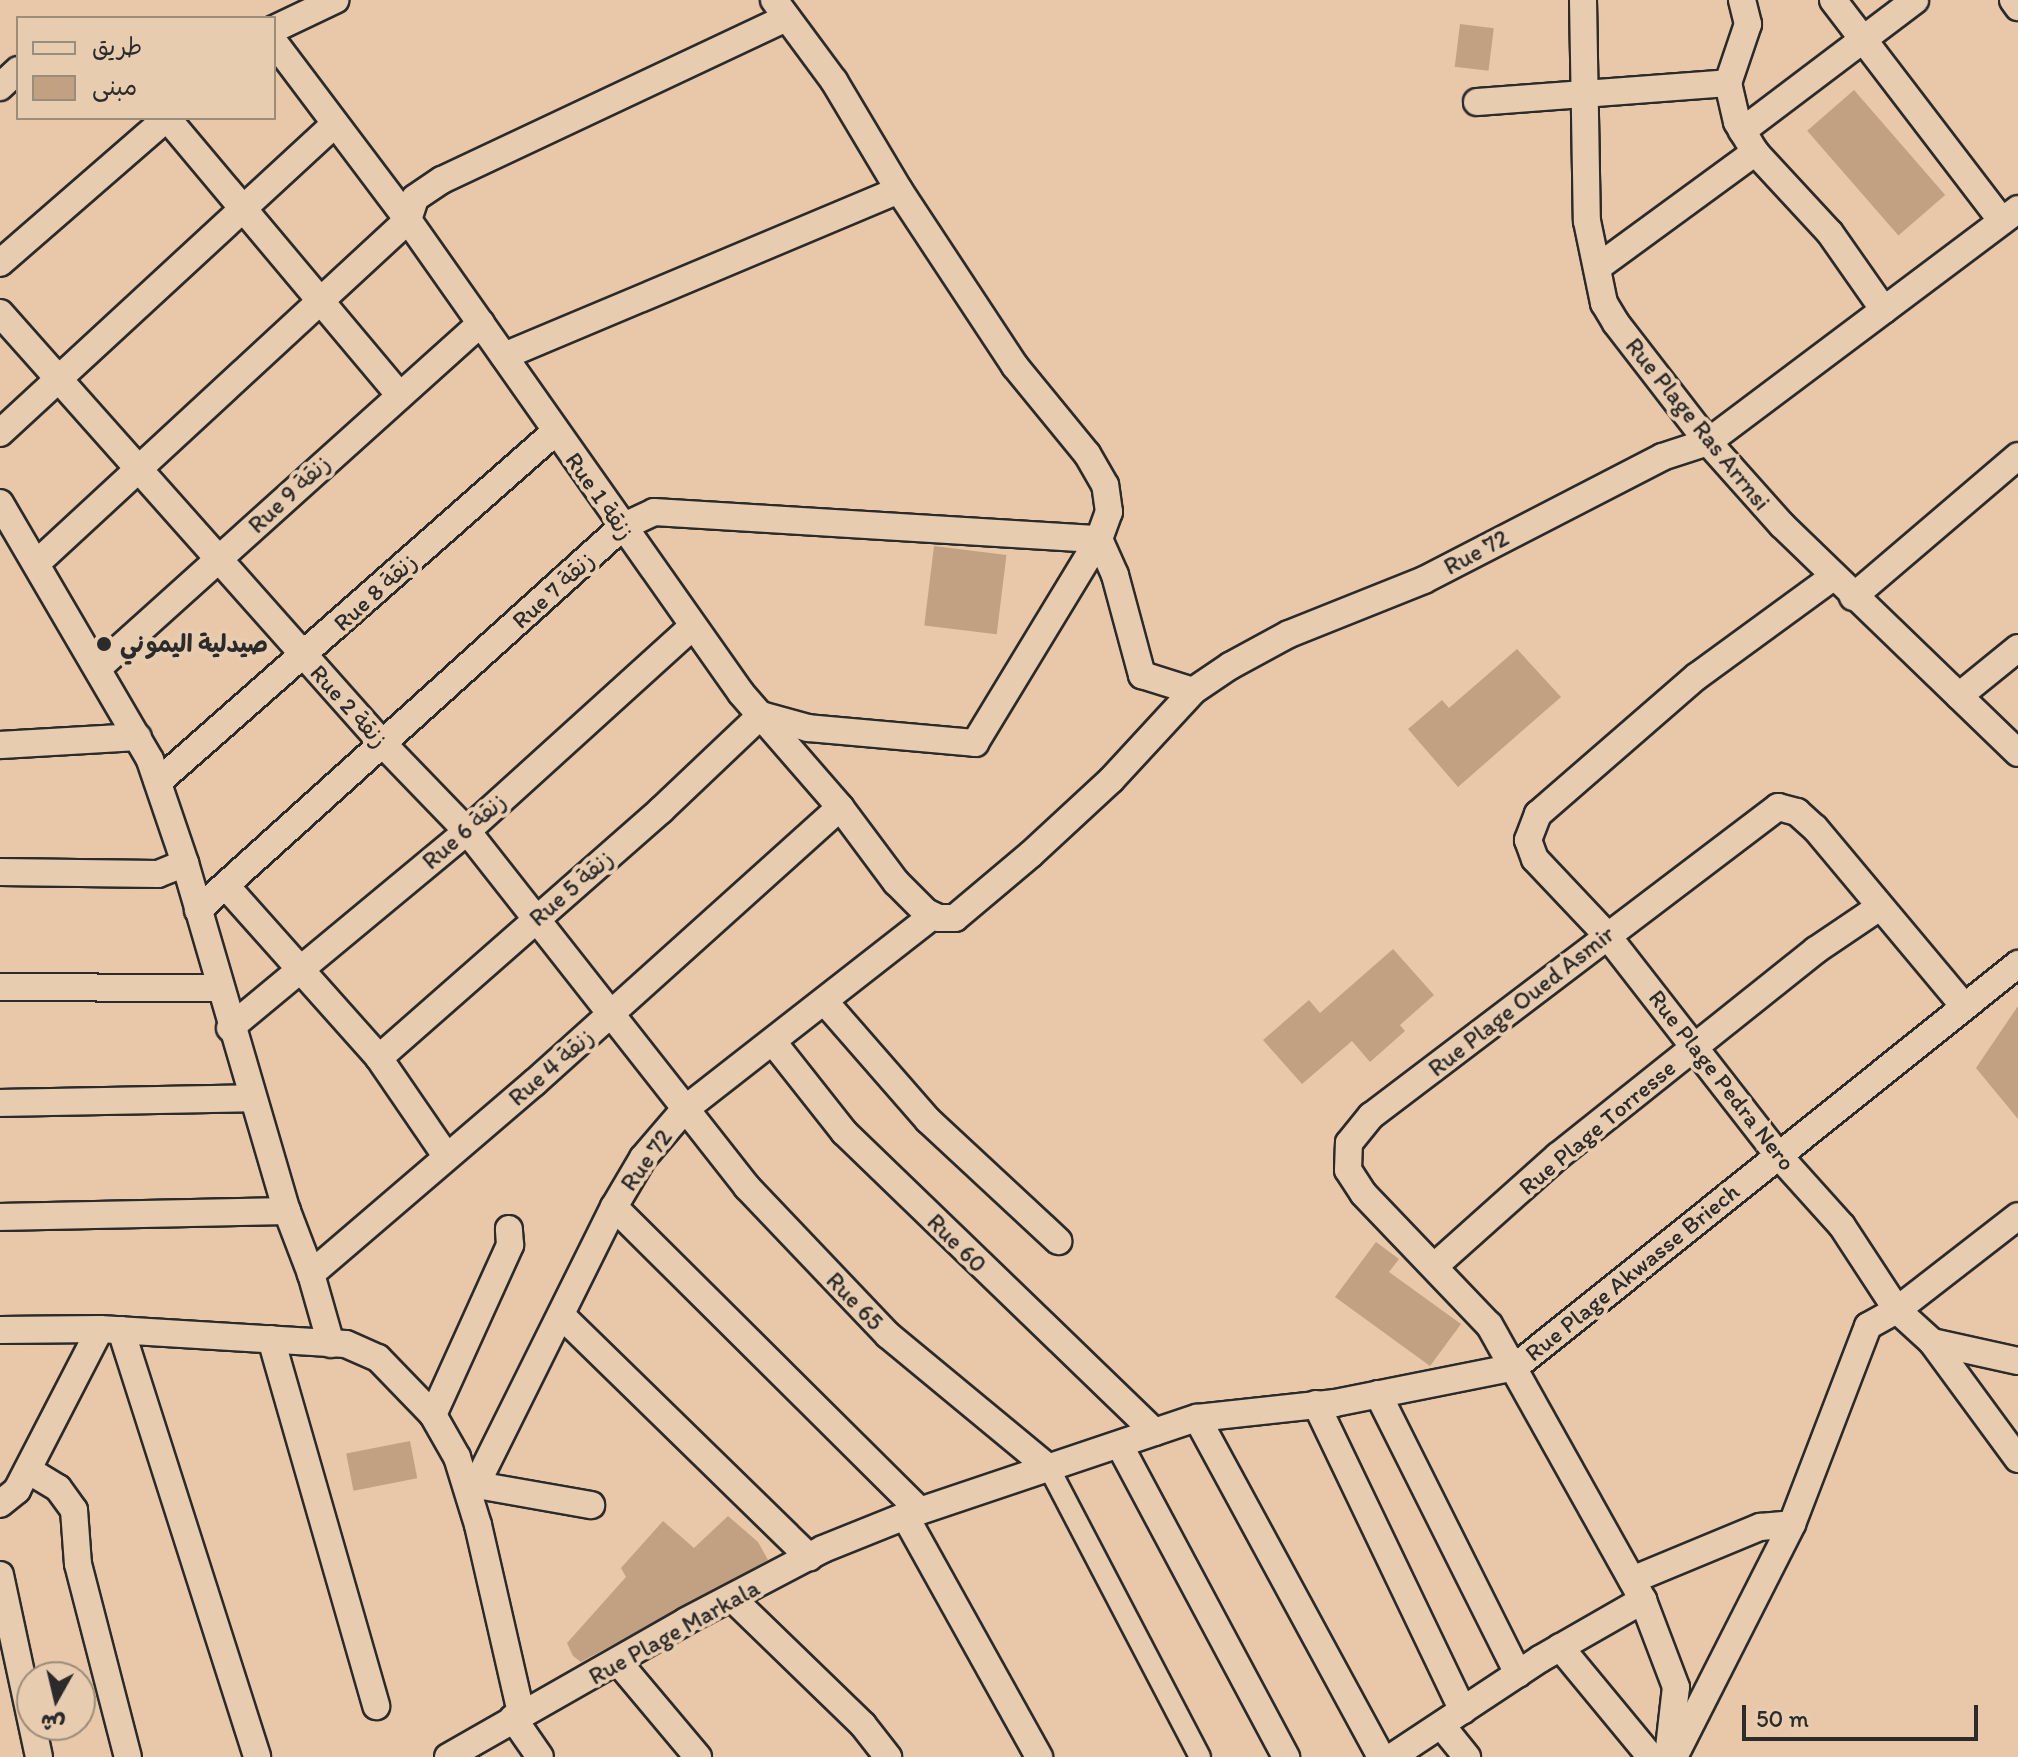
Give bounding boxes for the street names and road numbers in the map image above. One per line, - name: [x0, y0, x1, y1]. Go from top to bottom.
- street label: Rue Plage Ras Arrnsi: [1619, 332, 1777, 516]
- street label: Rue 1 زنقة: [559, 447, 641, 545]
- street label: Rue 9 زنقة: [242, 449, 336, 539]
- street label: Rue 72: [1439, 523, 1513, 581]
- street label: Rue 7 زنقة: [506, 545, 600, 635]
- street label: Rue 8 زنقة: [327, 547, 423, 637]
- street label: Rue 2 زنقة: [304, 658, 394, 754]
- street label: Rue 6 زنقة: [416, 787, 512, 875]
- street label: Rue 5 زنقة: [523, 844, 619, 932]
- street label: Rue Plage Oued Asmir: [1422, 919, 1620, 1083]
- street label: Rue Plage Pedra Nero: [1643, 985, 1801, 1175]
- street label: Rue 4 زنقة: [502, 1022, 600, 1112]
- street label: Rue Plage Torresse: [1514, 1054, 1680, 1200]
- street label: Rue 72: [614, 1124, 678, 1196]
- street label: Rue Plage Akwasse Briech: [1519, 1177, 1745, 1367]
- street label: Rue 60: [921, 1207, 993, 1279]
- street label: Rue 65: [820, 1266, 890, 1336]
- street label: Rue Plage Markala: [584, 1573, 764, 1691]

